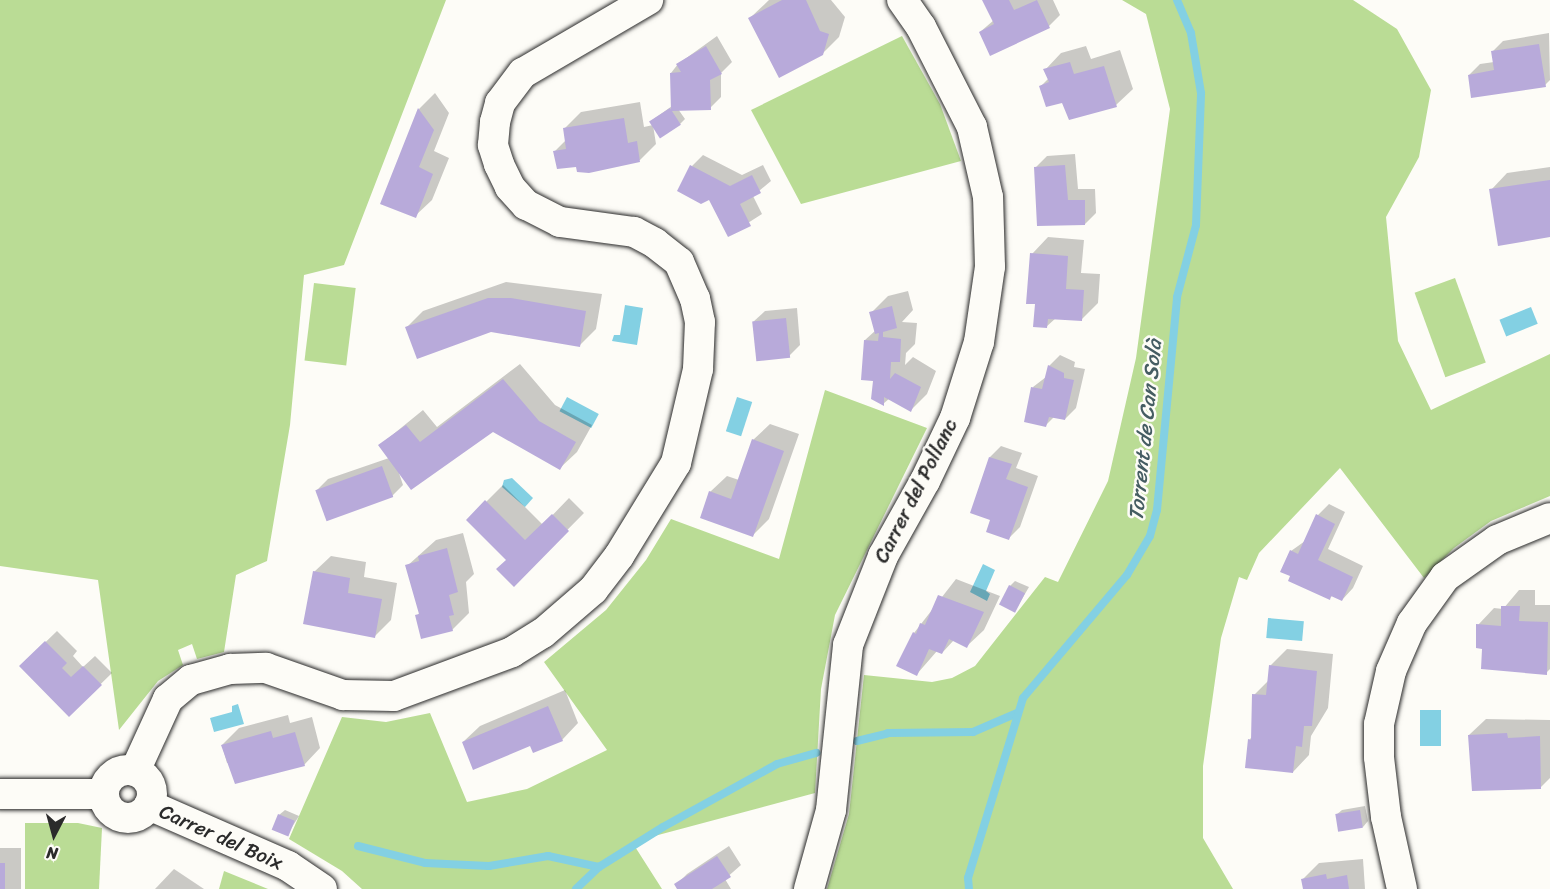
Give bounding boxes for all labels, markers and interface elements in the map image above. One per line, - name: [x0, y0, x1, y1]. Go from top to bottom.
- water label: Torrent de Can Solà: [1123, 338, 1167, 522]
- street label: Carrer del Pollanc: [869, 415, 963, 567]
- street label: Carrer del Boix: [155, 799, 287, 875]
- north arrow: [24, 805, 84, 865]
- text: N: [45, 838, 59, 868]

